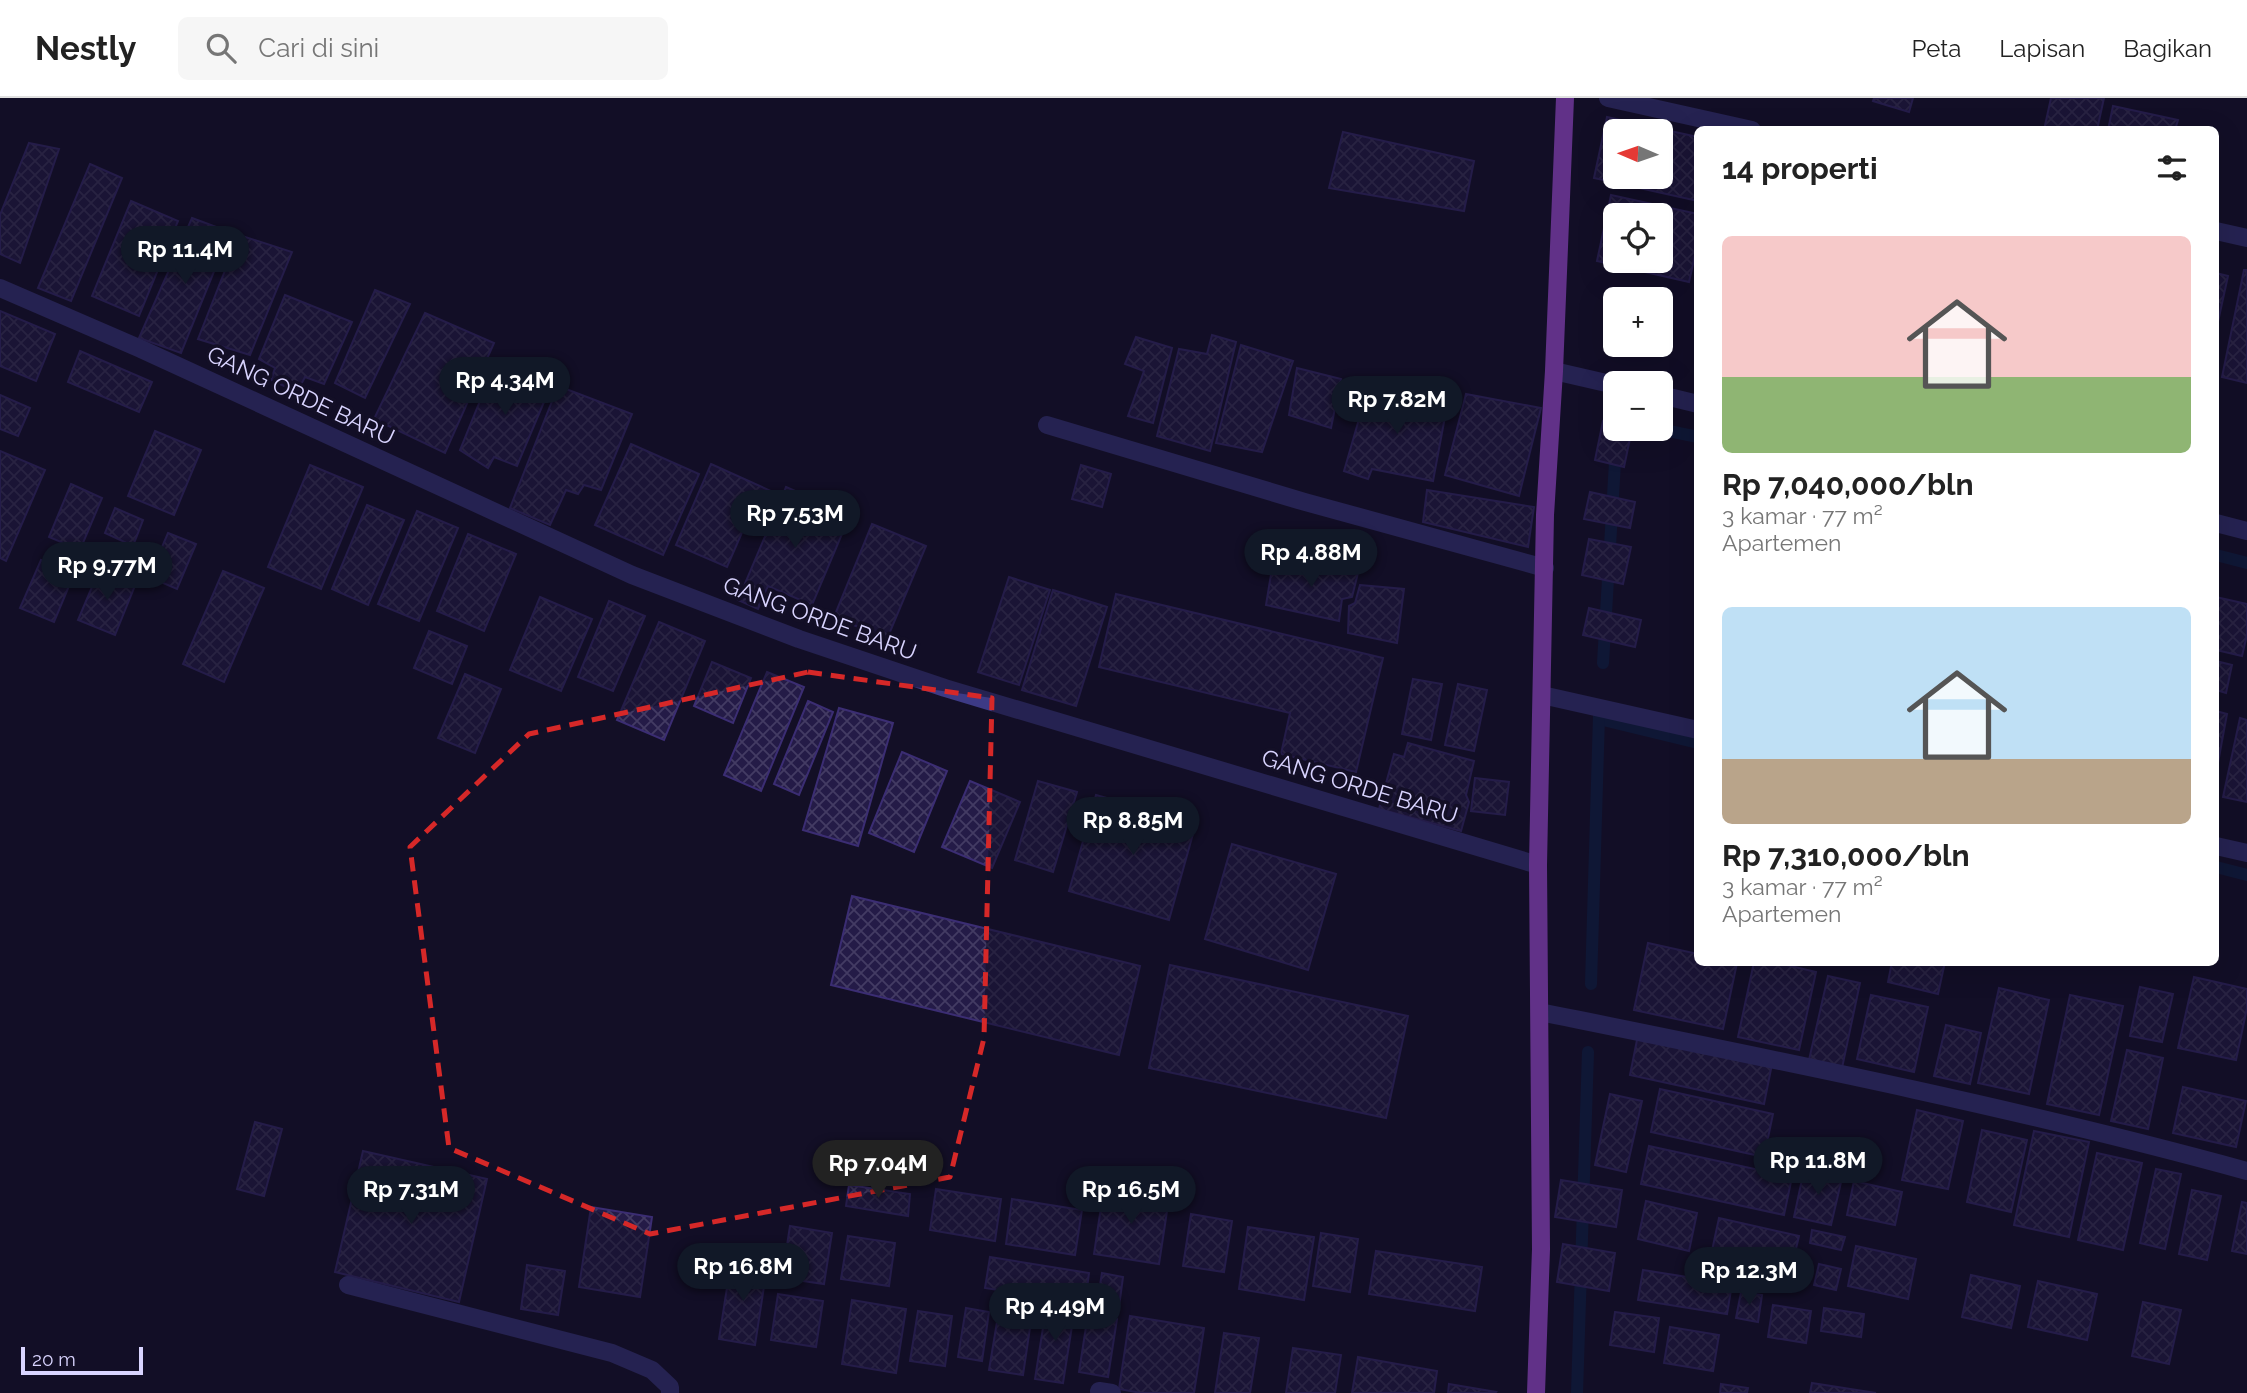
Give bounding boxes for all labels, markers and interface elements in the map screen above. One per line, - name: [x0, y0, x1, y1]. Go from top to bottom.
- search box: [178, 17, 668, 80]
- text: Nestly: [35, 29, 136, 68]
- icon: search: [202, 29, 240, 67]
- text: Cari di sini: [258, 33, 379, 63]
- text: Peta: [1912, 34, 1961, 63]
- text: Lapisan: [1999, 34, 2085, 63]
- text: Bagikan: [2123, 34, 2212, 63]
- north arrow: [1603, 119, 1673, 189]
- map controls: [1603, 119, 1673, 441]
- icon: filters: [2153, 149, 2191, 187]
- text: 14 properti: [1722, 151, 1878, 186]
- button: locate: [1603, 203, 1673, 273]
- pin: Rp 11.4M: [113, 226, 257, 286]
- text: Rp 11.4M: [137, 235, 233, 262]
- icon: home: [1894, 281, 2020, 407]
- button: +: [1603, 287, 1673, 357]
- street label: GANG ORDE BARU: [203, 340, 399, 450]
- pin: Rp 4.34M: [433, 358, 577, 417]
- text: Rp 4.34M: [455, 366, 555, 393]
- button: −: [1603, 371, 1673, 441]
- pin: Rp 7.82M: [1325, 376, 1469, 436]
- text: Rp 7.82M: [1348, 385, 1446, 412]
- text: Rp 7,040,000/bln: [1722, 467, 1974, 502]
- pin: Rp 7.53M: [723, 490, 867, 550]
- text: Rp 7.53M: [746, 499, 844, 526]
- text: 3 kamar · 77 m²: [1722, 502, 1883, 529]
- text: Apartemen: [1722, 529, 1841, 556]
- pin: Rp 4.88M: [1239, 530, 1383, 589]
- text: Rp 4.88M: [1260, 538, 1362, 565]
- pin: Rp 9.77M: [35, 542, 179, 602]
- text: Rp 9.77M: [57, 551, 157, 578]
- street label: GANG ORDE BARU: [720, 570, 920, 666]
- icon: home: [1894, 652, 2020, 778]
- street label: GANG ORDE BARU: [1259, 743, 1461, 829]
- pin: Rp 8.85M: [1061, 798, 1205, 857]
- text: Rp 8.85M: [1083, 806, 1183, 833]
- text: Rp 7,310,000/bln: [1722, 838, 1970, 873]
- text: 3 kamar · 77 m²: [1722, 873, 1883, 900]
- text: Apartemen: [1722, 900, 1841, 927]
- pin: Rp 11.8M: [1746, 1138, 1890, 1197]
- pin: Rp 7.04M: [806, 1140, 950, 1200]
- text: Rp 11.8M: [1770, 1146, 1866, 1173]
- text: Rp 7.04M: [828, 1149, 928, 1176]
- pin: Rp 7.31M: [339, 1166, 483, 1226]
- pin: Rp 16.5M: [1059, 1166, 1203, 1226]
- text: Rp 7.31M: [363, 1175, 459, 1202]
- text: Rp 16.5M: [1082, 1175, 1180, 1202]
- pin: Rp 16.8M: [671, 1244, 815, 1303]
- pin: Rp 12.3M: [1677, 1248, 1821, 1307]
- text: Rp 16.8M: [693, 1252, 793, 1279]
- text: Rp 12.3M: [1700, 1256, 1798, 1283]
- pin: Rp 4.49M: [983, 1284, 1127, 1343]
- text: Rp 4.49M: [1005, 1292, 1105, 1319]
- scale bar: [21, 1344, 144, 1376]
- text: 20 m: [32, 1348, 76, 1370]

